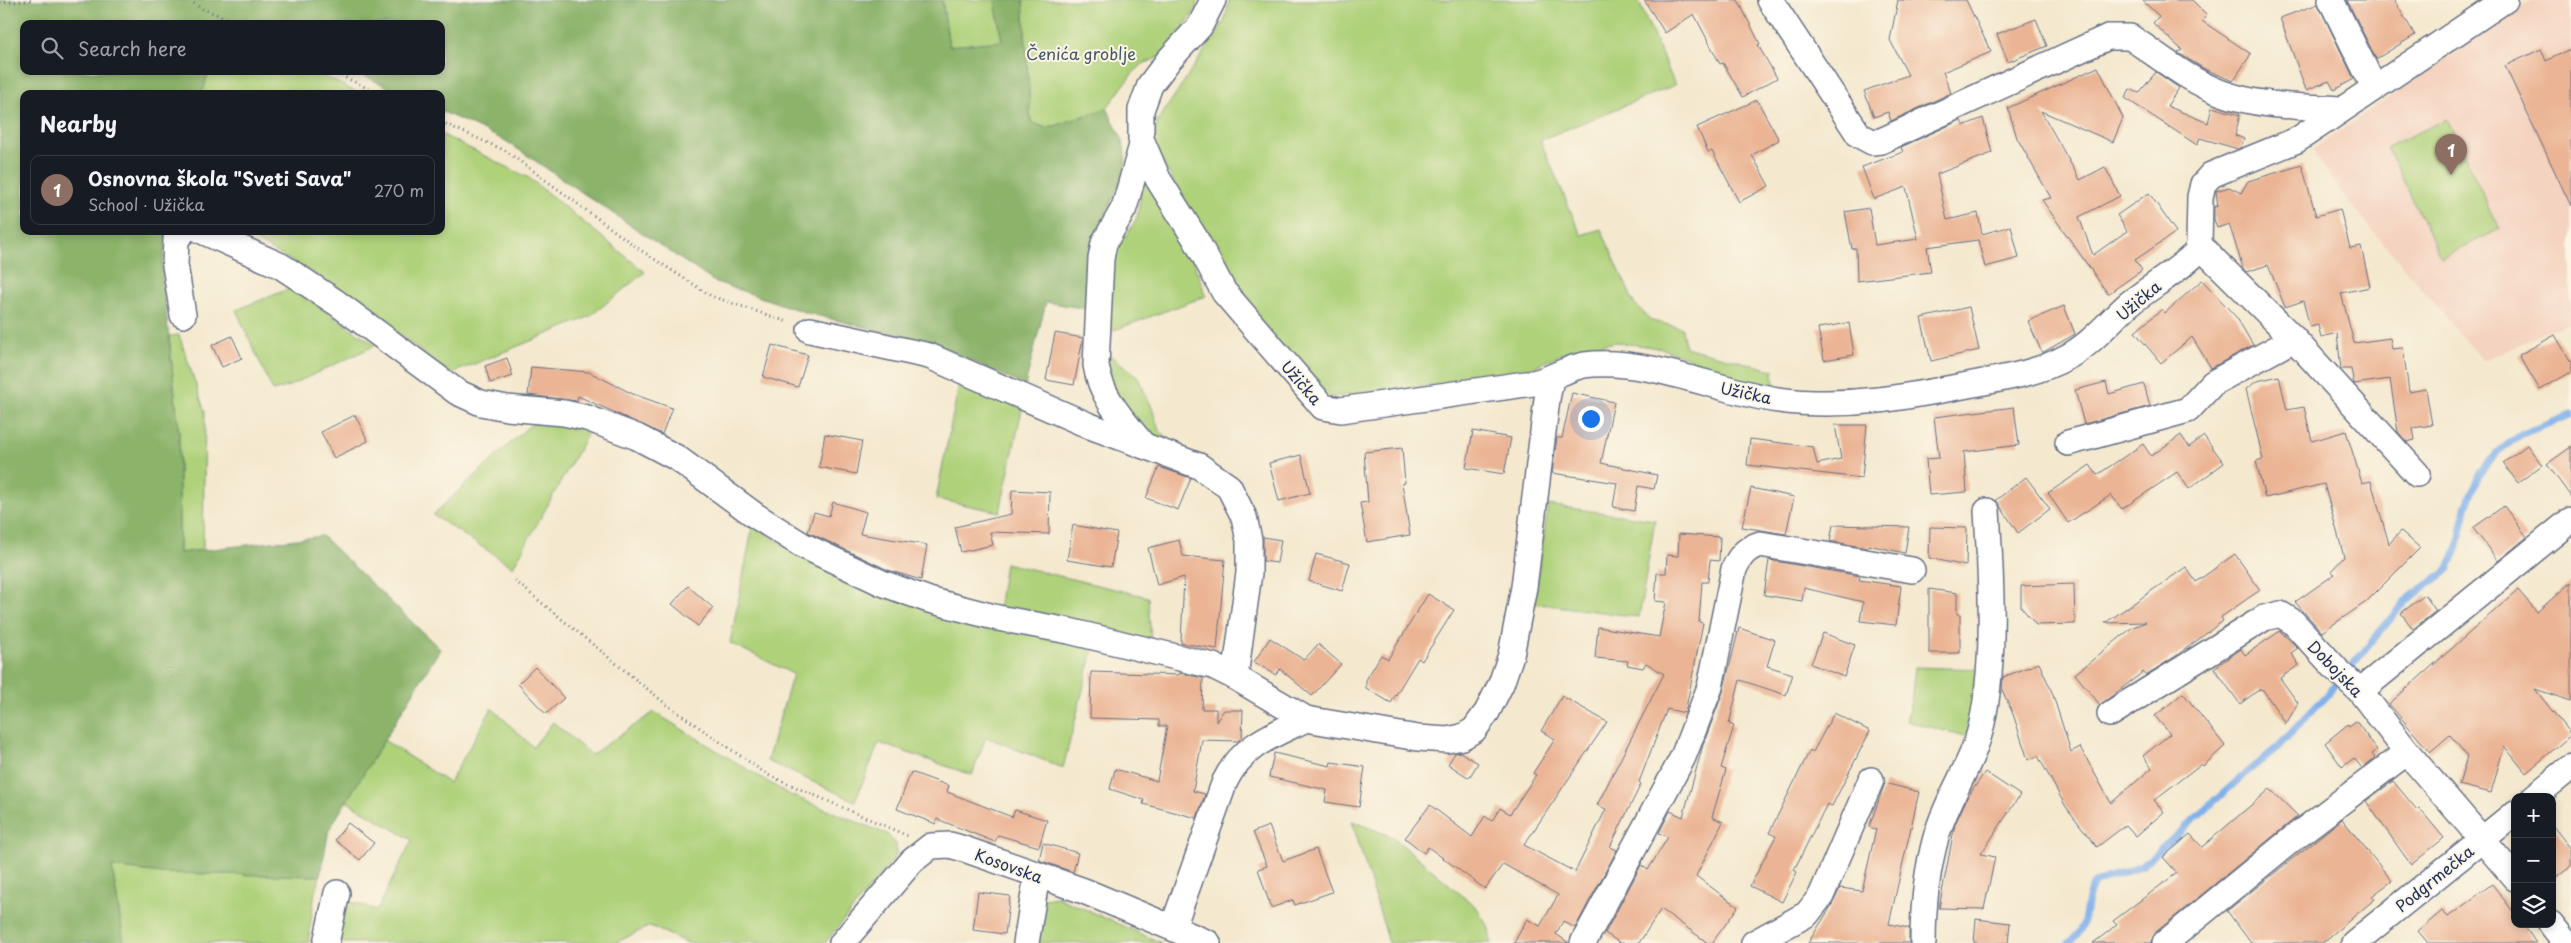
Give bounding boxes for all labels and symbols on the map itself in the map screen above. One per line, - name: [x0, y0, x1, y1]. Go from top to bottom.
- park label: Čenića groblje: [1026, 41, 1136, 65]
- pin: 1: [2435, 134, 2467, 175]
- street label: Užička: [2110, 274, 2166, 326]
- street label: Užička: [1276, 355, 1328, 410]
- street label: Užička: [1718, 375, 1774, 409]
- your location: [1578, 406, 1604, 432]
- street label: Dobojska: [2303, 634, 2369, 702]
- street label: Podgrmečka: [2389, 839, 2479, 917]
- street label: Kosovska: [972, 842, 1046, 888]

